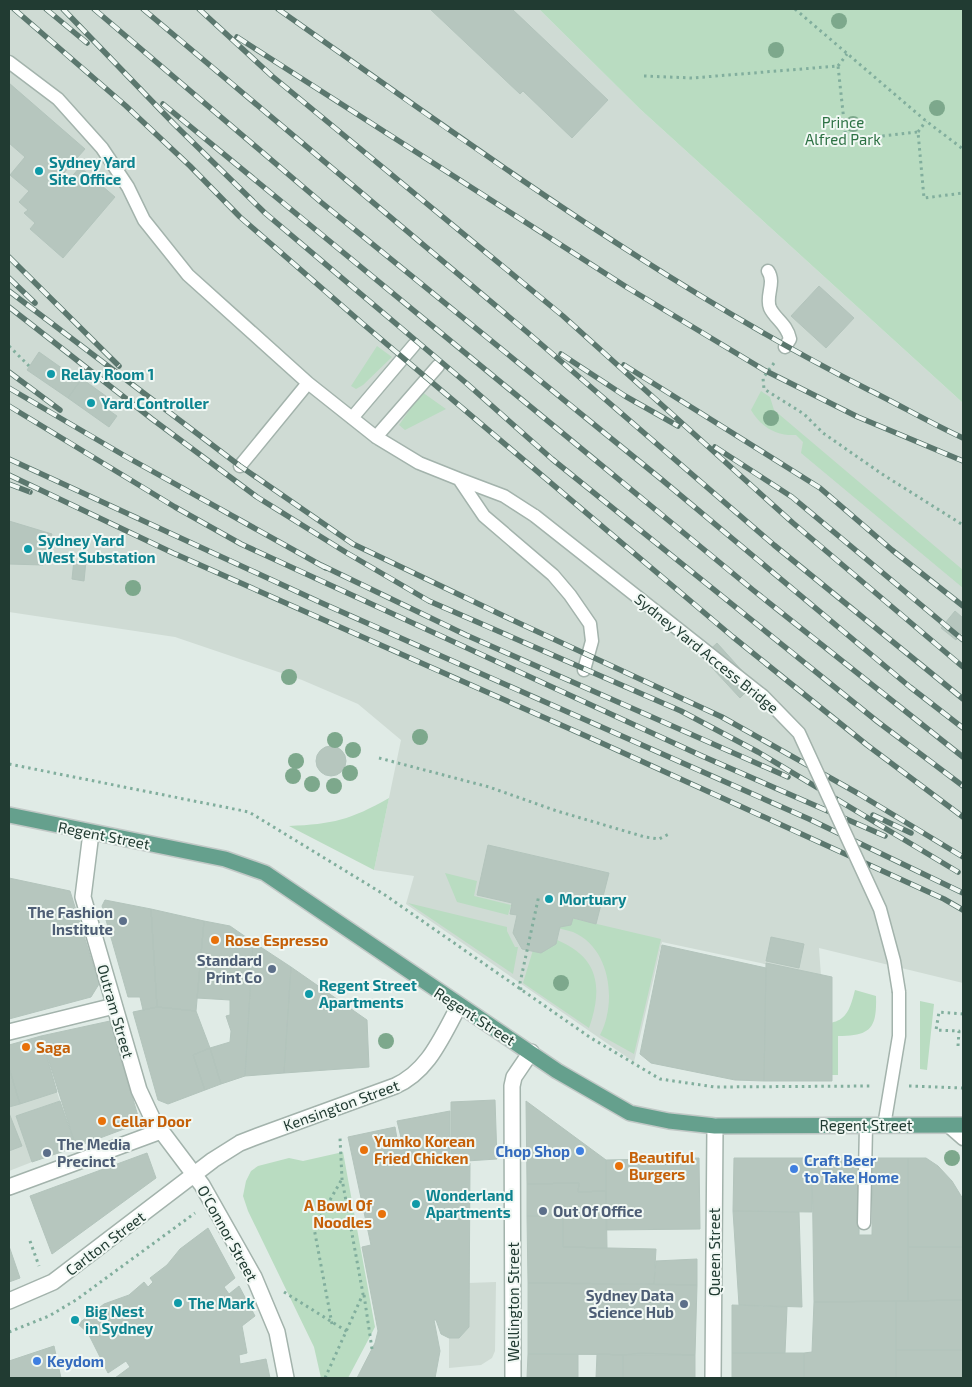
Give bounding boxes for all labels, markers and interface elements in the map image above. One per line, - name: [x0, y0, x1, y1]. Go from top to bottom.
- park label: Prince Alfred Park: [805, 113, 881, 148]
- place label: Sydney Yard Site Office: [49, 153, 136, 188]
- marker: Sydney Yard Site Office: [33, 165, 45, 177]
- place label: Relay Room 1: [61, 365, 154, 384]
- marker: Relay Room 1: [45, 368, 57, 380]
- place label: Yard Controller: [101, 394, 210, 412]
- marker: Yard Controller: [85, 397, 97, 409]
- place label: Sydney Yard West Substation: [38, 531, 156, 566]
- marker: Sydney Yard West Substation: [22, 543, 34, 555]
- street label: Sydney Yard Access Bridge: [631, 589, 783, 717]
- street label: Regent Street: [57, 817, 152, 853]
- place label: Mortuary: [559, 890, 627, 909]
- marker: Mortuary: [543, 893, 555, 905]
- place label: The Fashion Institute: [28, 903, 113, 938]
- marker: The Fashion Institute: [117, 915, 129, 927]
- place label: Rose Espresso: [225, 931, 328, 949]
- marker: Rose Espresso: [209, 934, 221, 946]
- place label: Standard Print Co: [197, 951, 262, 986]
- street label: Outram Street: [94, 962, 138, 1060]
- marker: Standard Print Co: [266, 963, 278, 975]
- place label: Regent Street Apartments: [319, 976, 417, 1011]
- street label: Regent Street: [431, 983, 519, 1049]
- marker: Regent Street Apartments: [303, 988, 315, 1000]
- place label: Saga: [36, 1038, 71, 1056]
- marker: Saga: [20, 1041, 32, 1053]
- street label: Kensington Street: [281, 1076, 402, 1134]
- place label: Cellar Door: [112, 1112, 192, 1130]
- marker: Cellar Door: [96, 1115, 108, 1127]
- street label: Regent Street: [819, 1116, 913, 1134]
- place label: Yumko Korean Fried Chicken: [374, 1132, 475, 1167]
- place label: The Media Precinct: [57, 1135, 131, 1170]
- place label: Chop Shop: [495, 1142, 570, 1160]
- marker: Yumko Korean Fried Chicken: [358, 1144, 370, 1156]
- marker: Chop Shop: [574, 1145, 586, 1157]
- marker: The Media Precinct: [41, 1147, 53, 1159]
- place label: Beautiful Burgers: [629, 1148, 695, 1183]
- place label: Craft Beer to Take Home: [804, 1151, 899, 1186]
- marker: Beautiful Burgers: [613, 1160, 625, 1172]
- marker: Craft Beer to Take Home: [788, 1163, 800, 1175]
- street label: O'Connor Street: [194, 1182, 262, 1284]
- place label: Wonderland Apartments: [426, 1186, 514, 1221]
- place label: A Bowl Of Noodles: [304, 1196, 373, 1231]
- marker: Wonderland Apartments: [410, 1198, 422, 1210]
- place label: Out Of Office: [553, 1202, 643, 1220]
- marker: Out Of Office: [537, 1205, 549, 1217]
- street label: Carlton Street: [62, 1207, 149, 1279]
- marker: A Bowl Of Noodles: [376, 1208, 388, 1220]
- street label: Queen Street: [705, 1208, 724, 1296]
- street label: Wellington Street: [504, 1242, 522, 1362]
- place label: Sydney Data Science Hub: [586, 1286, 674, 1321]
- place label: The Mark: [188, 1294, 255, 1312]
- marker: The Mark: [172, 1297, 184, 1309]
- marker: Sydney Data Science Hub: [678, 1298, 690, 1310]
- place label: Big Nest in Sydney: [85, 1302, 154, 1338]
- marker: Big Nest in Sydney: [69, 1314, 81, 1326]
- place label: Keydom: [47, 1352, 104, 1371]
- marker: Keydom: [31, 1355, 43, 1367]

